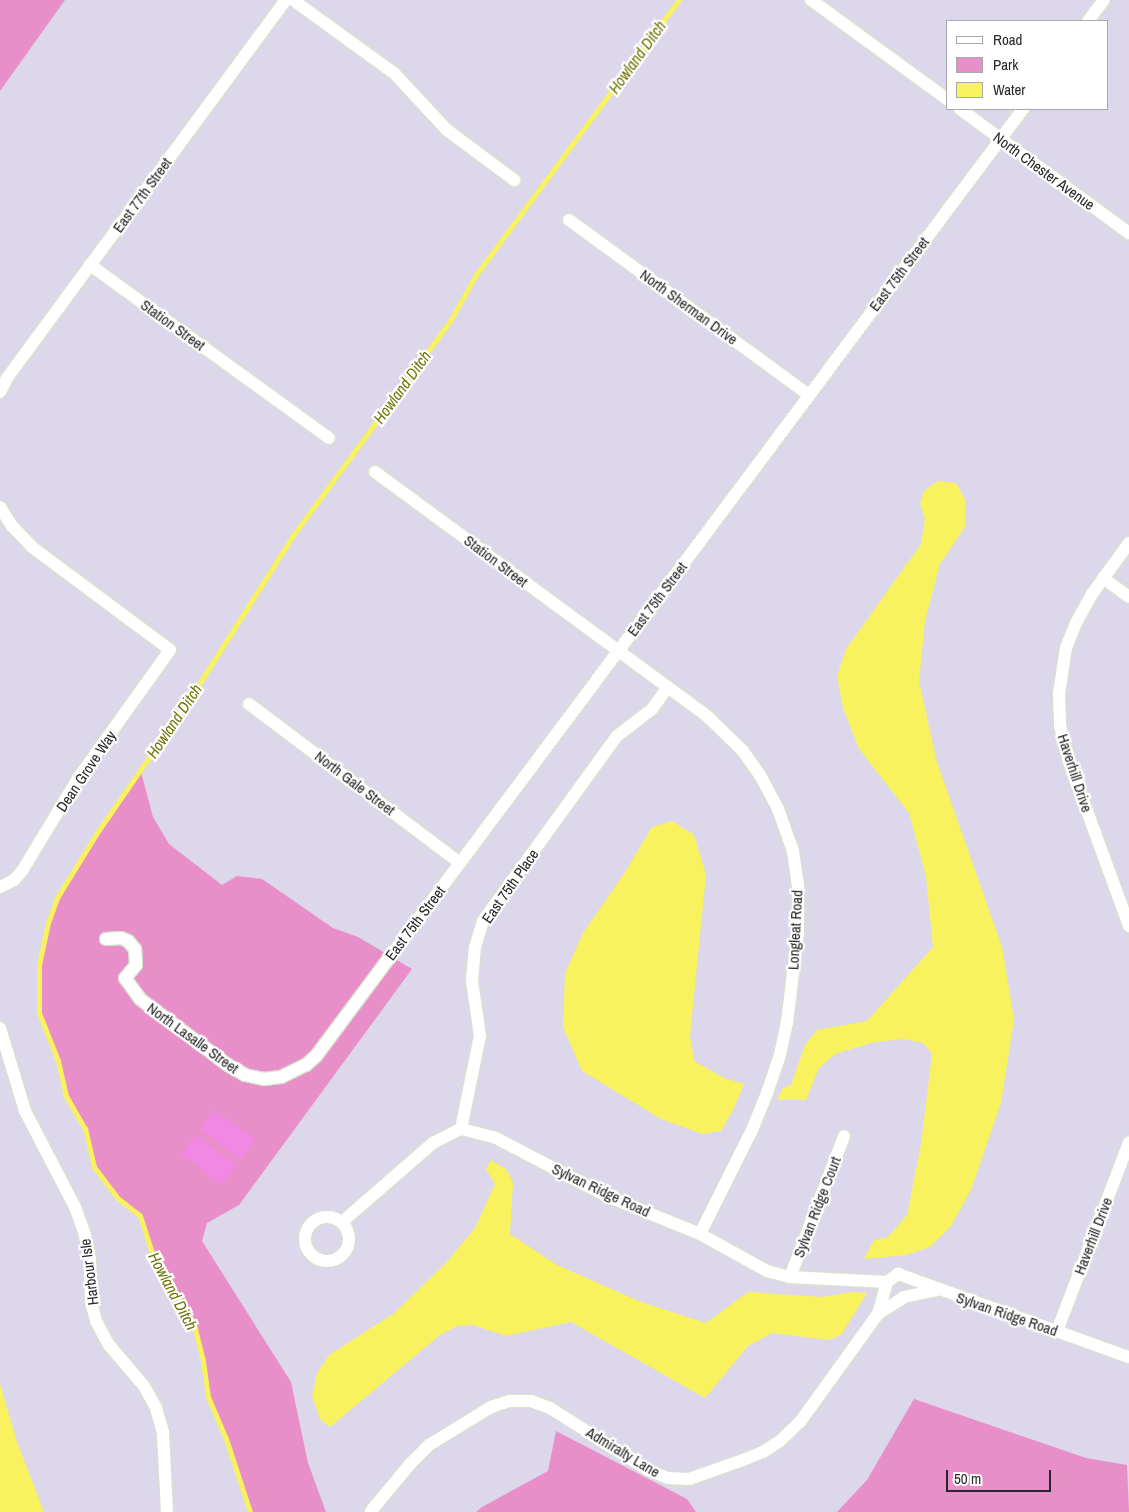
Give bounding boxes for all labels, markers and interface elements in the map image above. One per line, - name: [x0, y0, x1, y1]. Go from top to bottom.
- water label: Howland Ditch: [604, 17, 670, 97]
- legend: [946, 20, 1109, 110]
- text: Road: [993, 29, 1022, 50]
- text: Park: [993, 54, 1018, 75]
- text: Water: [993, 79, 1025, 100]
- street label: North Chester Avenue: [990, 128, 1098, 214]
- street label: East 77th Street: [109, 154, 175, 236]
- street label: East 75th Street: [865, 233, 933, 315]
- street label: North Sherman Drive: [637, 266, 741, 348]
- street label: Station Street: [137, 296, 209, 354]
- water label: Howland Ditch: [369, 347, 435, 427]
- street label: Station Street: [461, 531, 531, 591]
- street label: East 75th Street: [623, 558, 691, 640]
- water label: Howland Ditch: [142, 680, 206, 762]
- street label: Dean Grove Way: [52, 727, 120, 815]
- street label: Haverhill Drive: [1054, 732, 1096, 814]
- street label: North Gale Street: [311, 747, 399, 819]
- street label: East 75th Place: [478, 846, 542, 926]
- street label: East 75th Street: [381, 882, 449, 964]
- street label: Longleat Road: [784, 890, 806, 970]
- street label: North Lasalle Street: [144, 999, 242, 1077]
- street label: Sylvan Ridge Court: [789, 1154, 845, 1260]
- street label: Sylvan Ridge Road: [549, 1159, 653, 1221]
- street label: Haverhill Drive: [1070, 1195, 1116, 1277]
- street label: Harbour Isle: [76, 1238, 102, 1306]
- water label: Howland Ditch: [144, 1249, 202, 1333]
- street label: Sylvan Ridge Road: [954, 1288, 1060, 1340]
- street label: Admiralty Lane: [583, 1423, 663, 1481]
- scale bar: [949, 1460, 1054, 1492]
- text: 50 m: [954, 1468, 981, 1489]

